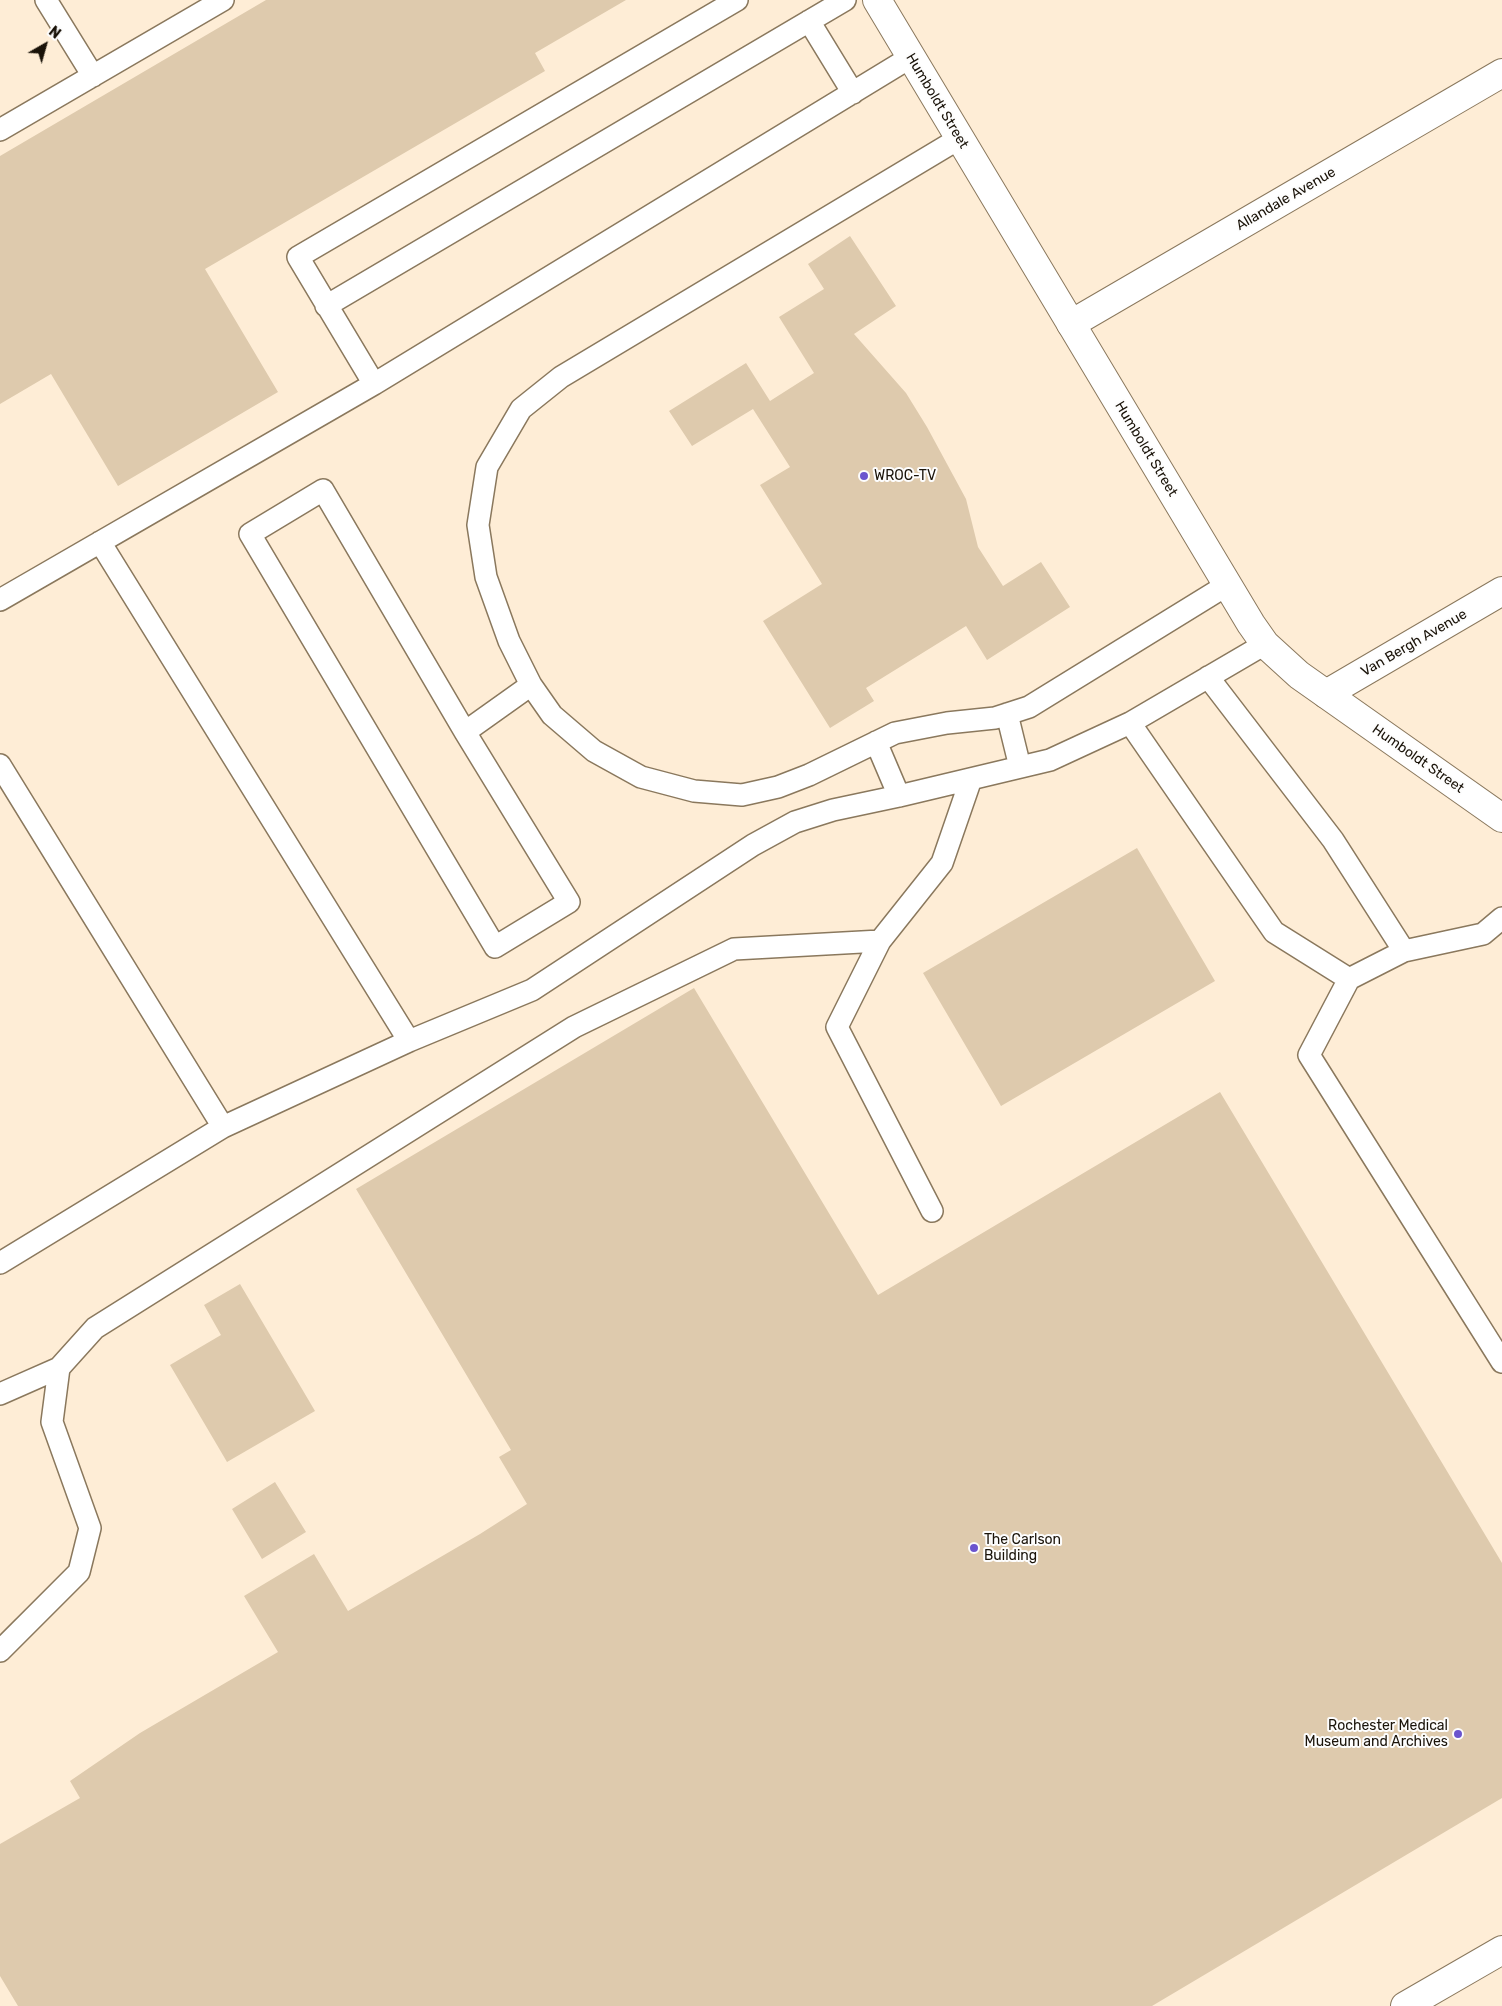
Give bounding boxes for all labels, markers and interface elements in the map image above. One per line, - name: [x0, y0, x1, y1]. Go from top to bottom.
- north arrow: [20, 20, 70, 70]
- text: N: [45, 23, 64, 43]
- street label: Humboldt Street: [902, 50, 972, 152]
- street label: Allandale Avenue: [1233, 164, 1339, 234]
- street label: Humboldt Street: [1111, 398, 1181, 500]
- place label: WROC-TV: [874, 468, 936, 484]
- marker: WROC-TV: [858, 470, 870, 482]
- street label: Van Bergh Avenue: [1358, 606, 1470, 680]
- street label: Humboldt Street: [1369, 721, 1467, 797]
- place label: The Carlson Building: [984, 1532, 1061, 1564]
- marker: The Carlson Building: [968, 1542, 980, 1554]
- place label: Rochester Medical Museum and Archives: [1305, 1718, 1448, 1750]
- marker: Rochester Medical Museum and Archives: [1452, 1728, 1464, 1740]

